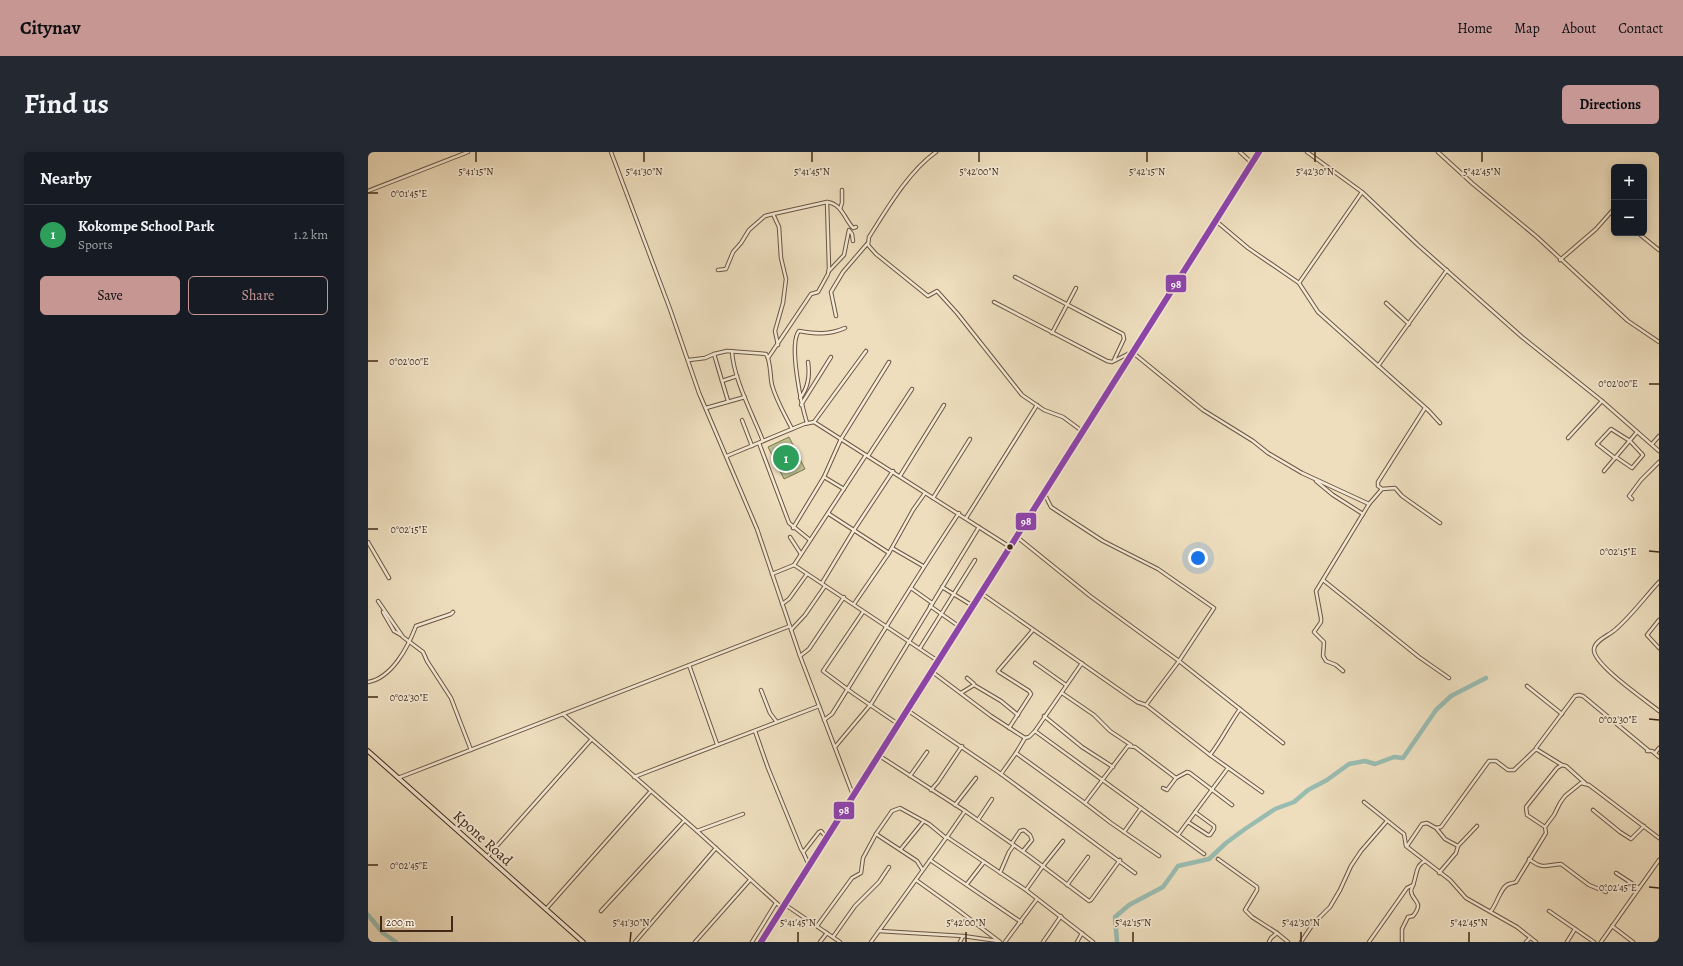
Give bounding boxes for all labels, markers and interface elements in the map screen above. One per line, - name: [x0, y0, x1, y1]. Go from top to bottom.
- text: Citynav: [20, 15, 81, 41]
- text: Home: [1457, 19, 1492, 38]
- text: Map: [1514, 19, 1540, 38]
- text: About: [1562, 19, 1596, 38]
- text: Contact: [1618, 19, 1663, 38]
- text: Find us: [24, 85, 109, 123]
- button: Directions: [1562, 85, 1659, 124]
- map controls: [1611, 164, 1647, 236]
- button: +: [1611, 164, 1647, 200]
- text: 5°41'15"N: [459, 165, 493, 178]
- text: 5°41'30"N: [626, 165, 662, 178]
- text: 5°41'45"N: [794, 165, 830, 178]
- text: 5°42'00"N: [959, 165, 999, 178]
- text: 5°42'15"N: [1129, 165, 1165, 178]
- text: 5°42'30"N: [1296, 165, 1334, 178]
- text: 5°42'45"N: [1463, 165, 1501, 178]
- text: Nearby: [40, 167, 91, 190]
- text: 0°01'45"E: [391, 187, 427, 200]
- button: −: [1611, 200, 1647, 236]
- text: Kokompe School Park: [78, 216, 214, 236]
- text: 1: [51, 226, 55, 243]
- text: 1.2 km: [294, 226, 328, 243]
- text: Sports: [78, 236, 113, 253]
- line badge: 98: [1165, 274, 1187, 293]
- button: Save: [40, 276, 180, 315]
- button: Share: [188, 276, 328, 315]
- text: 98: [1171, 277, 1181, 292]
- text: 0°02'00"E: [389, 355, 429, 368]
- text: 0°02'00"E: [1598, 377, 1638, 390]
- pin: 1: [773, 443, 799, 473]
- line badge: 98: [1015, 512, 1037, 531]
- text: 98: [1021, 514, 1031, 529]
- text: 0°02'15"E: [391, 523, 427, 536]
- unlabelled marker: [1005, 542, 1015, 552]
- text: 0°02'15"E: [1600, 545, 1636, 558]
- your location: [1188, 548, 1208, 568]
- text: 0°02'30"E: [390, 691, 428, 704]
- text: 0°02'30"E: [1599, 713, 1637, 726]
- line badge: 98: [833, 801, 855, 820]
- text: 98: [839, 803, 849, 818]
- street label: Kpone Road: [449, 806, 518, 871]
- text: 0°02'45"E: [390, 859, 428, 872]
- text: 0°02'45"E: [1599, 881, 1637, 894]
- scale bar: [380, 914, 453, 933]
- text: 200 m: [386, 915, 414, 930]
- text: 5°41'30"N: [613, 916, 649, 929]
- text: 5°41'45"N: [780, 916, 816, 929]
- text: 5°42'00"N: [946, 916, 986, 929]
- text: 5°42'15"N: [1115, 916, 1151, 929]
- text: 5°42'30"N: [1282, 916, 1320, 929]
- text: 5°42'45"N: [1450, 916, 1488, 929]

